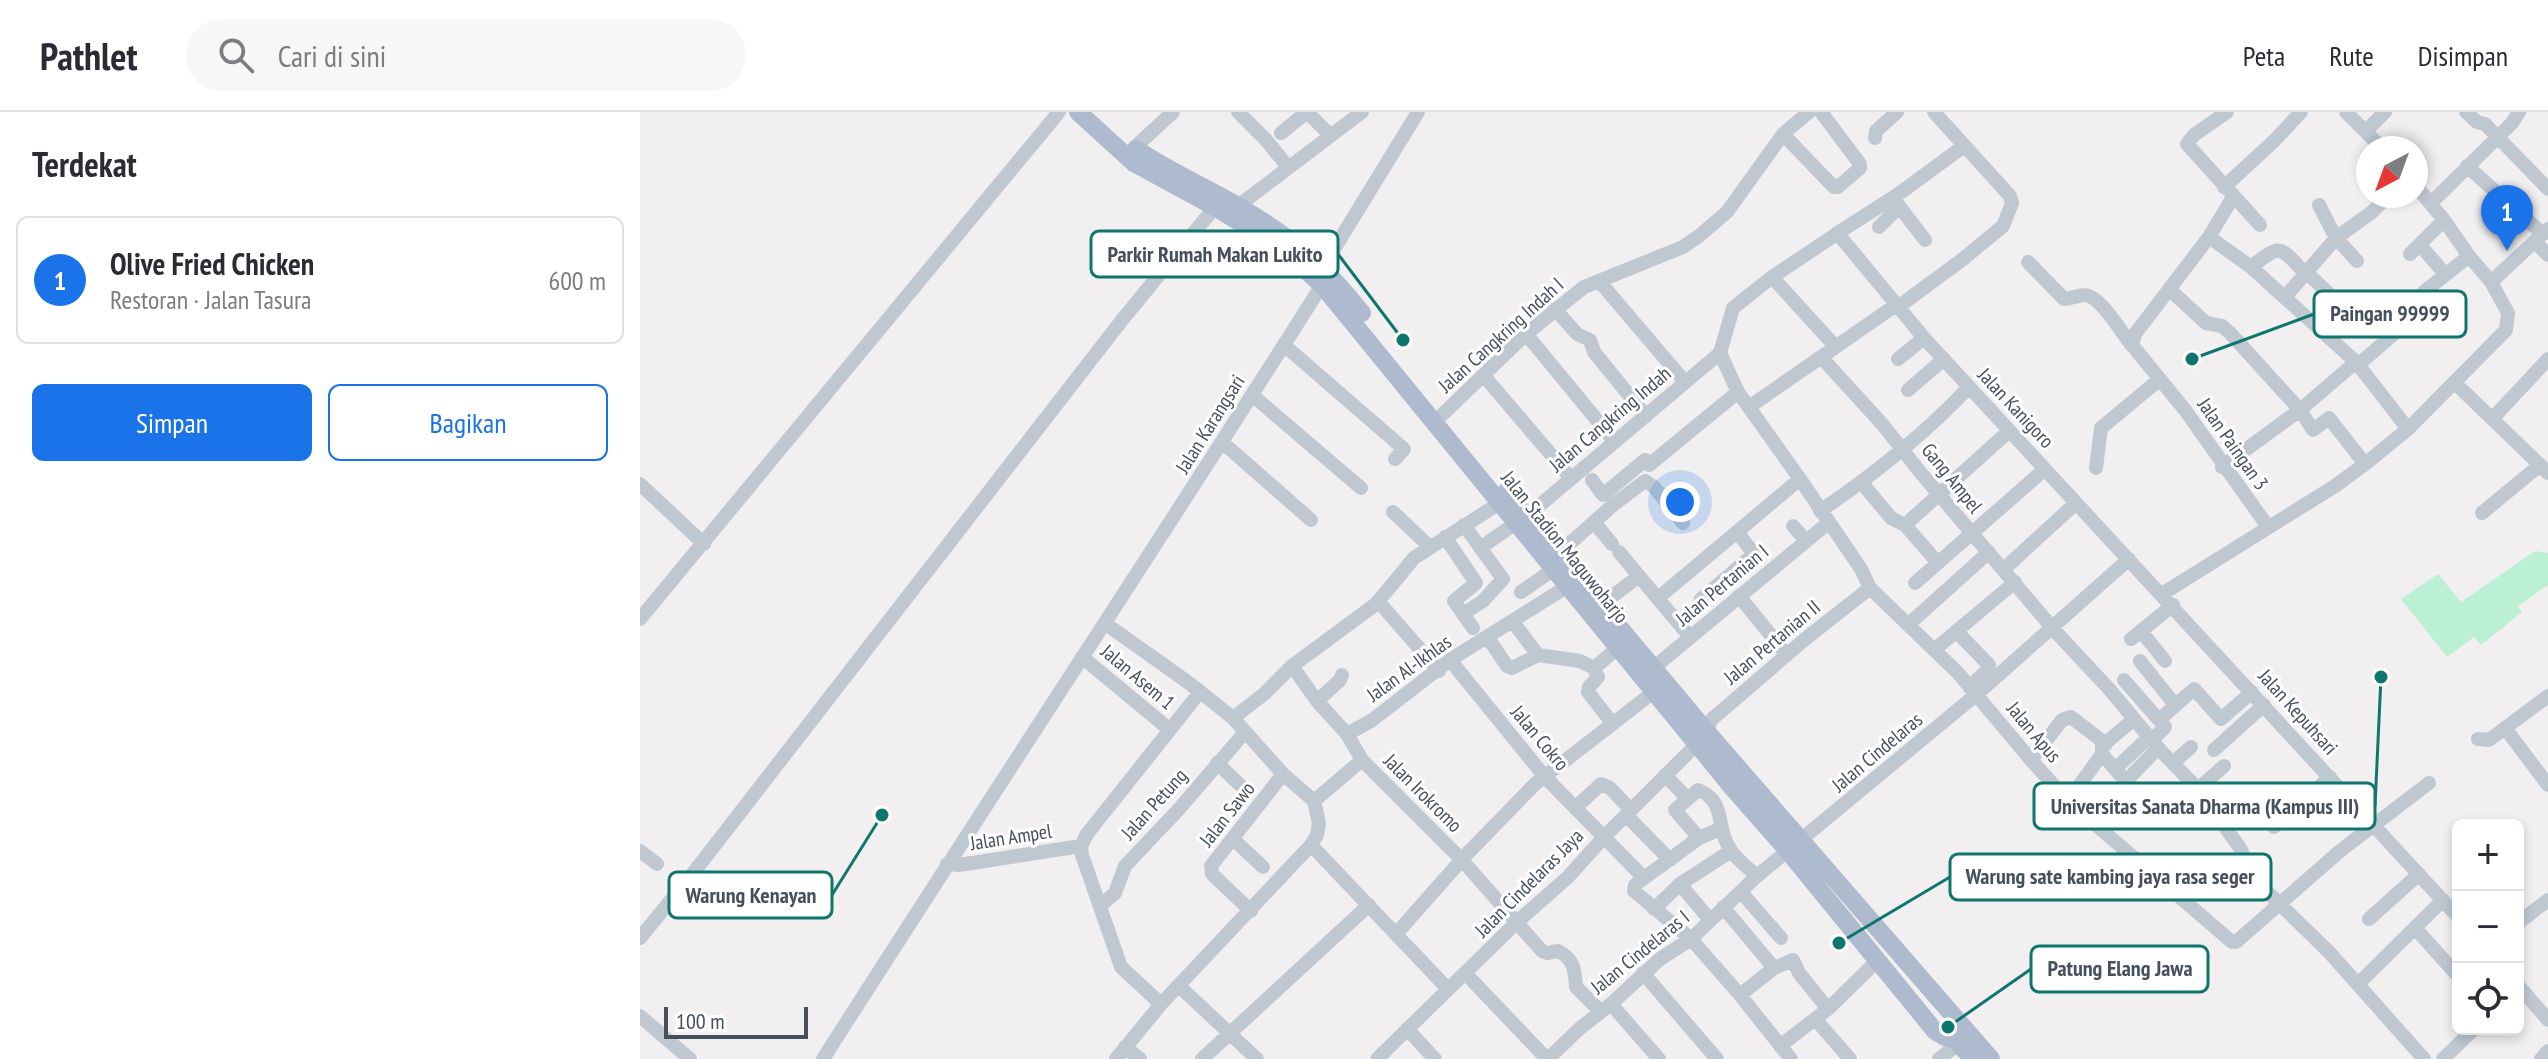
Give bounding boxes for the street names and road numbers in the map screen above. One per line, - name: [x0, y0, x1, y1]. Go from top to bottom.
- street label: Jalan Cangkring Indah I: [1432, 272, 1569, 399]
- street label: Jalan Cangkring Indah: [1543, 361, 1676, 478]
- street label: Jalan Kanigoro: [1972, 362, 2060, 454]
- street label: Jalan Karangsari: [1169, 370, 1251, 479]
- street label: Jalan Paingan 3: [2191, 392, 2274, 495]
- street label: Gang Ampel: [1916, 438, 1988, 519]
- street label: Jalan Stadion Maguwoharjo: [1495, 465, 1634, 629]
- street label: Jalan Pertanian I: [1669, 539, 1774, 632]
- street label: Jalan Pertanian II: [1718, 594, 1826, 691]
- street label: Jalan Al-Ikhlas: [1361, 628, 1457, 708]
- street label: Jalan Asem 1: [1095, 638, 1180, 715]
- street label: Jalan Kepuhsari: [2252, 663, 2343, 760]
- street label: Jalan Apus: [2000, 695, 2067, 768]
- street label: Jalan Cokro: [1504, 699, 1575, 776]
- street label: Jalan Cindelaras: [1826, 706, 1928, 798]
- street label: Jalan Irokromo: [1377, 747, 1468, 838]
- street label: Jalan Petung: [1115, 763, 1193, 846]
- street label: Jalan Sawo: [1193, 776, 1260, 852]
- street label: Jalan Ampel: [967, 818, 1054, 856]
- street label: Jalan Cindelaras Jaya: [1468, 823, 1589, 944]
- street label: Jalan Cindelaras I: [1585, 904, 1695, 1000]

